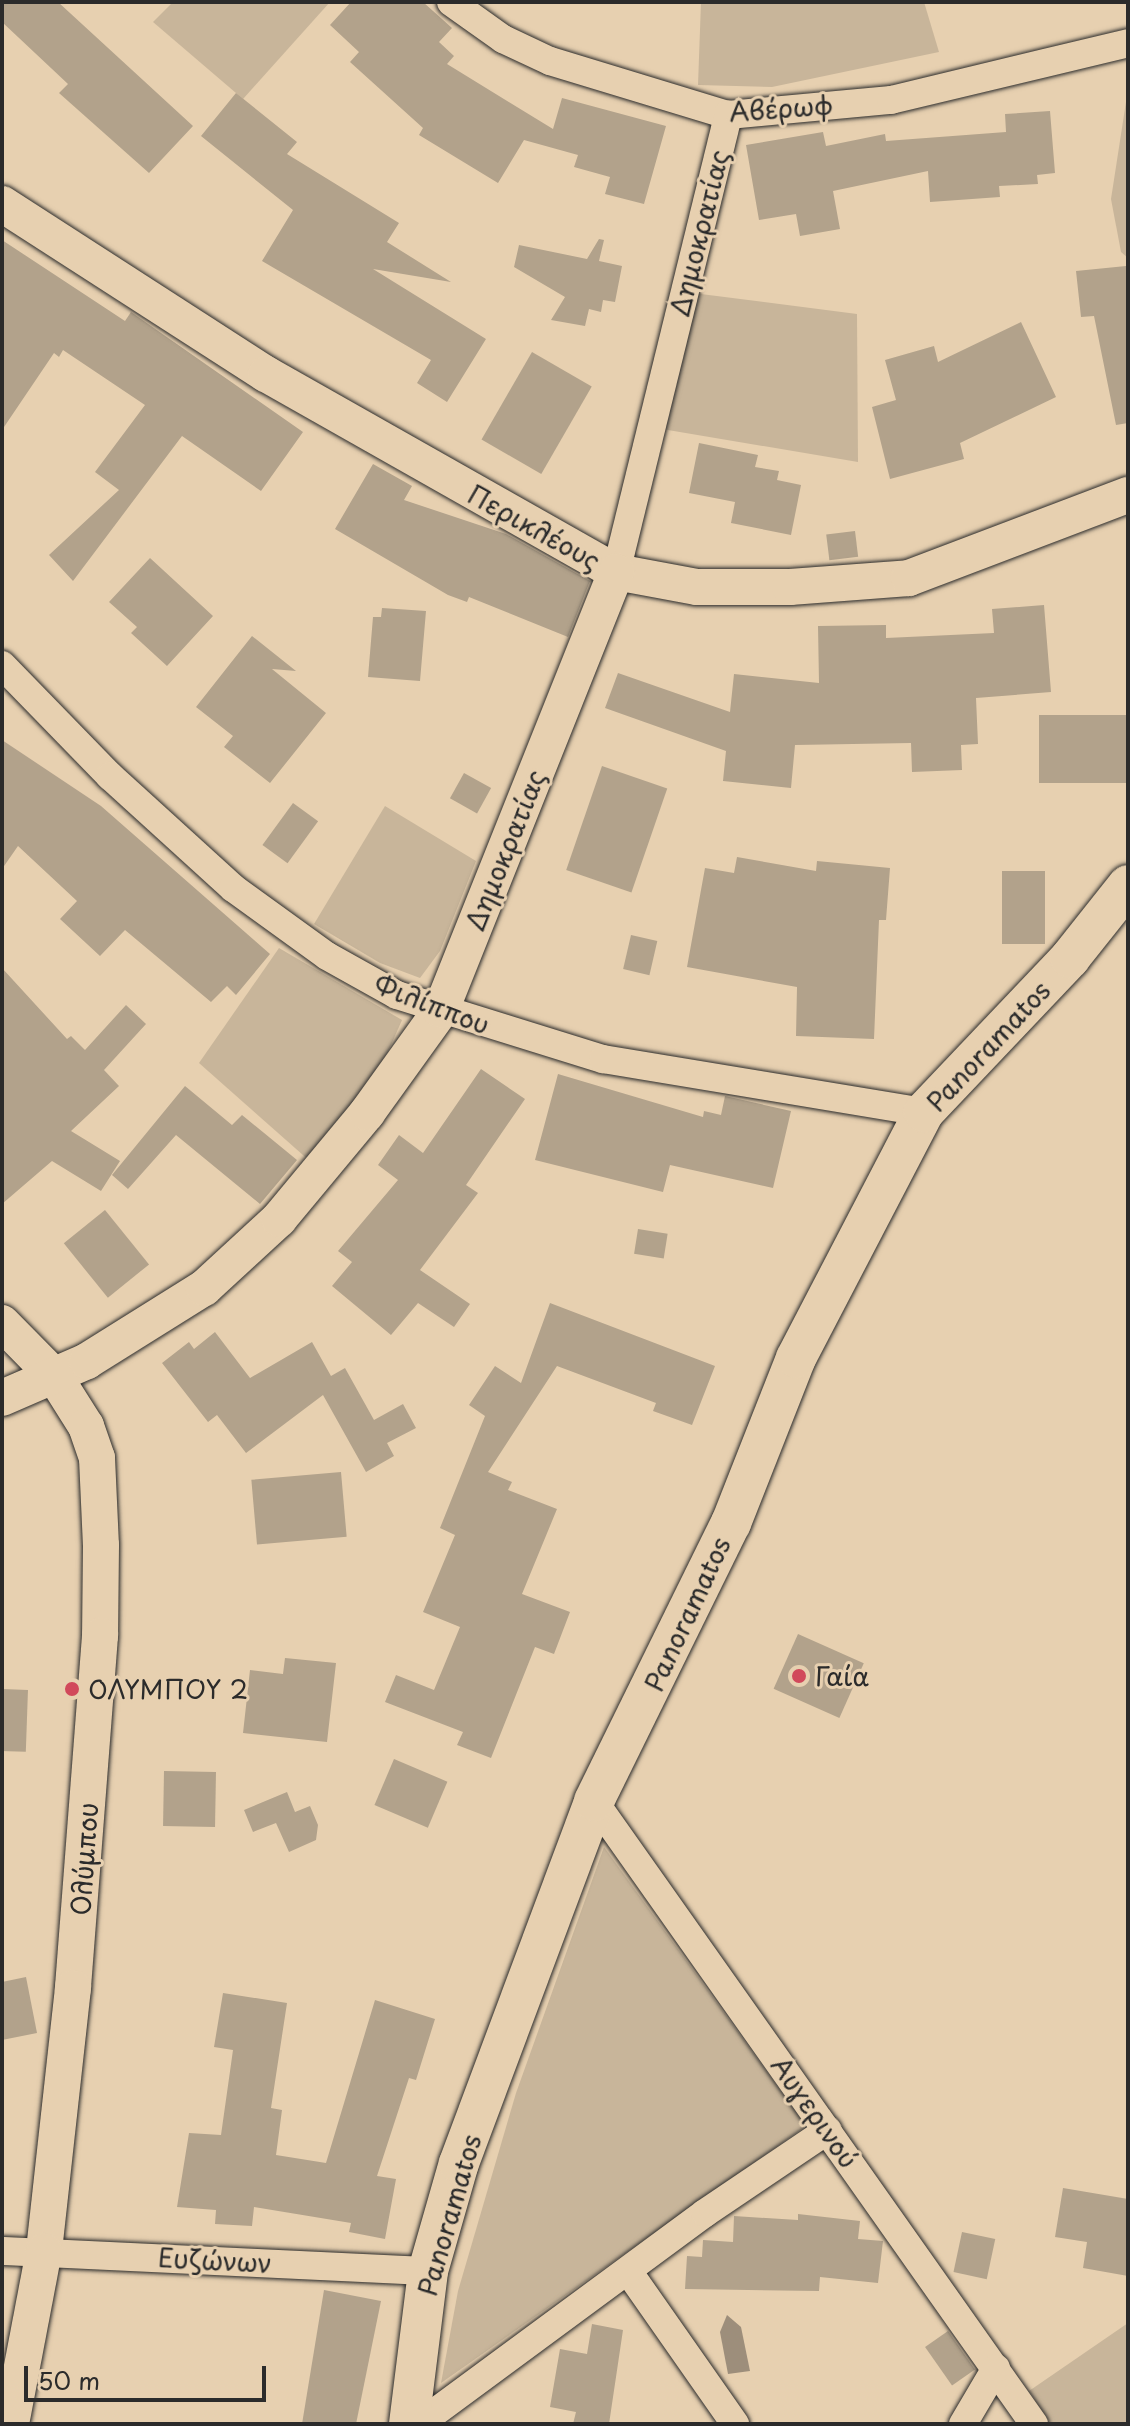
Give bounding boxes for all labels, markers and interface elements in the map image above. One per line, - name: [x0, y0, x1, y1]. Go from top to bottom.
- street label: Αβέρωφ: [728, 89, 834, 127]
- street label: Δημοκρατίας: [663, 147, 735, 319]
- street label: Περικλέους: [462, 478, 606, 576]
- street label: Δημοκρατίας: [459, 765, 551, 935]
- street label: Φιλίππου: [370, 968, 494, 1040]
- street label: Panoramatos: [920, 975, 1056, 1117]
- street label: Panoramatos: [638, 1532, 736, 1696]
- place label: Γαία: [815, 1660, 869, 1692]
- marker: Γαία: [790, 1667, 808, 1685]
- place label: ΟΛΥΜΠΟΥ 2: [88, 1673, 249, 1705]
- marker: ΟΛΥΜΠΟΥ 2: [63, 1680, 81, 1698]
- street label: Ολύμπου: [64, 1801, 104, 1917]
- street label: Αυγερινού: [765, 2050, 865, 2174]
- street label: Panoramatos: [411, 2131, 487, 2299]
- street label: Ευζώνων: [157, 2241, 273, 2279]
- scale bar: [28, 2350, 270, 2400]
- text: 50 m: [38, 2362, 100, 2398]

